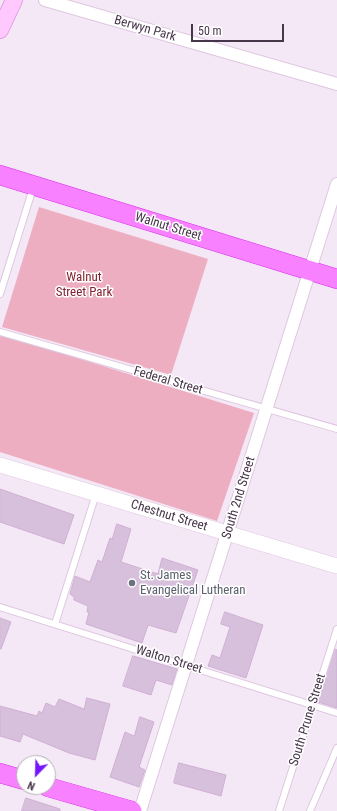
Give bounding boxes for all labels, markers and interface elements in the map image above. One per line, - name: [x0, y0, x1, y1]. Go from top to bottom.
- street label: Berwyn Park: [112, 13, 178, 45]
- scale bar: [193, 16, 286, 42]
- text: 50 m: [198, 24, 222, 38]
- street label: Walnut Street: [133, 209, 203, 245]
- park label: Walnut Street Park: [56, 270, 112, 301]
- street label: Federal Street: [132, 364, 204, 398]
- street label: South 2nd Street: [219, 455, 259, 541]
- street label: Chestnut Street: [129, 497, 209, 535]
- place label: St. James Evangelical Lutheran: [140, 568, 246, 599]
- marker: St. James Evangelical Lutheran: [127, 578, 137, 588]
- street label: Walton Street: [134, 642, 204, 678]
- street label: South Prune Street: [287, 672, 329, 768]
- north arrow: [16, 755, 56, 795]
- text: N: [26, 778, 37, 793]

